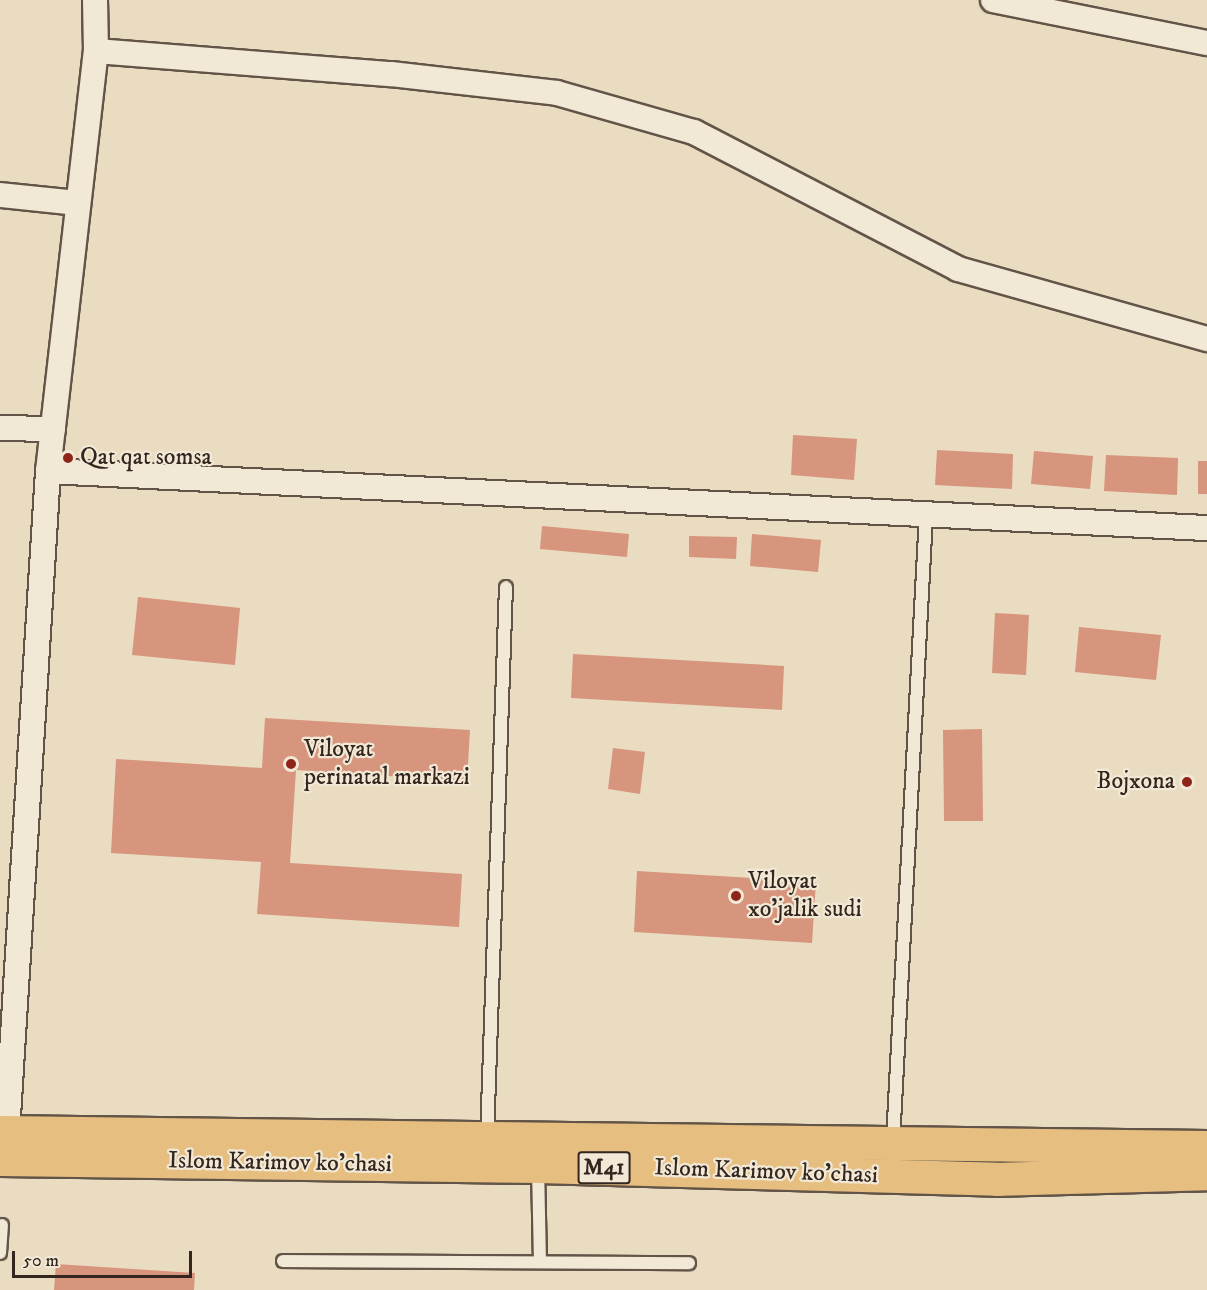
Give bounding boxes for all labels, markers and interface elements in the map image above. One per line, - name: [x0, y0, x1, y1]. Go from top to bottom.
- place label: Qat qat somsa: [80, 444, 212, 472]
- marker: Qat qat somsa: [61, 451, 75, 465]
- place label: Viloyat perinatal markazi: [304, 736, 470, 792]
- marker: Viloyat perinatal markazi: [282, 755, 300, 773]
- place label: Bojxona: [1096, 768, 1175, 796]
- marker: Bojxona: [1180, 775, 1194, 789]
- place label: Viloyat xo'jalik sudi: [748, 868, 862, 924]
- marker: Viloyat xo'jalik sudi: [729, 889, 743, 903]
- street label: Islom Karimov ko'chasi: [168, 1147, 392, 1179]
- road number: M41: [577, 1149, 631, 1187]
- street label: Islom Karimov ko'chasi: [654, 1154, 878, 1190]
- scale bar: [15, 1239, 195, 1277]
- text: 50 m: [23, 1250, 59, 1272]

